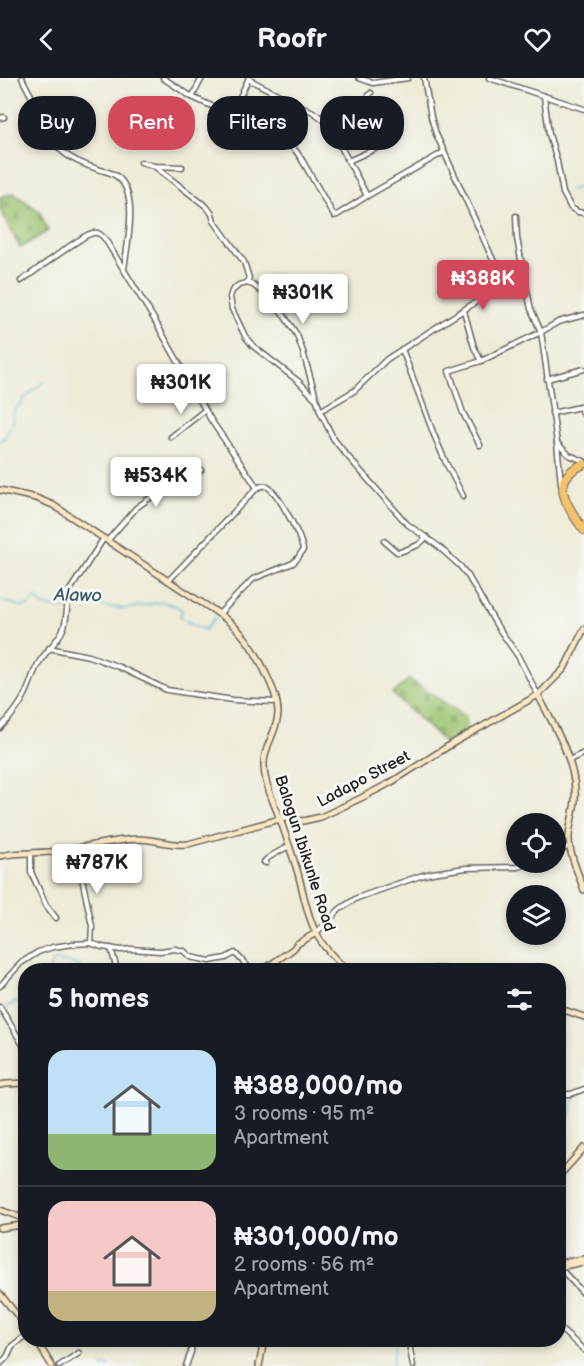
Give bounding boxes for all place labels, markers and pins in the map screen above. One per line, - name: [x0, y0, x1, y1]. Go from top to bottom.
- pin: ₦388K: [441, 260, 525, 311]
- pin: ₦301K: [261, 274, 345, 325]
- pin: ₦301K: [139, 364, 223, 415]
- pin: ₦534K: [114, 457, 198, 508]
- pin: ₦787K: [55, 844, 139, 895]

